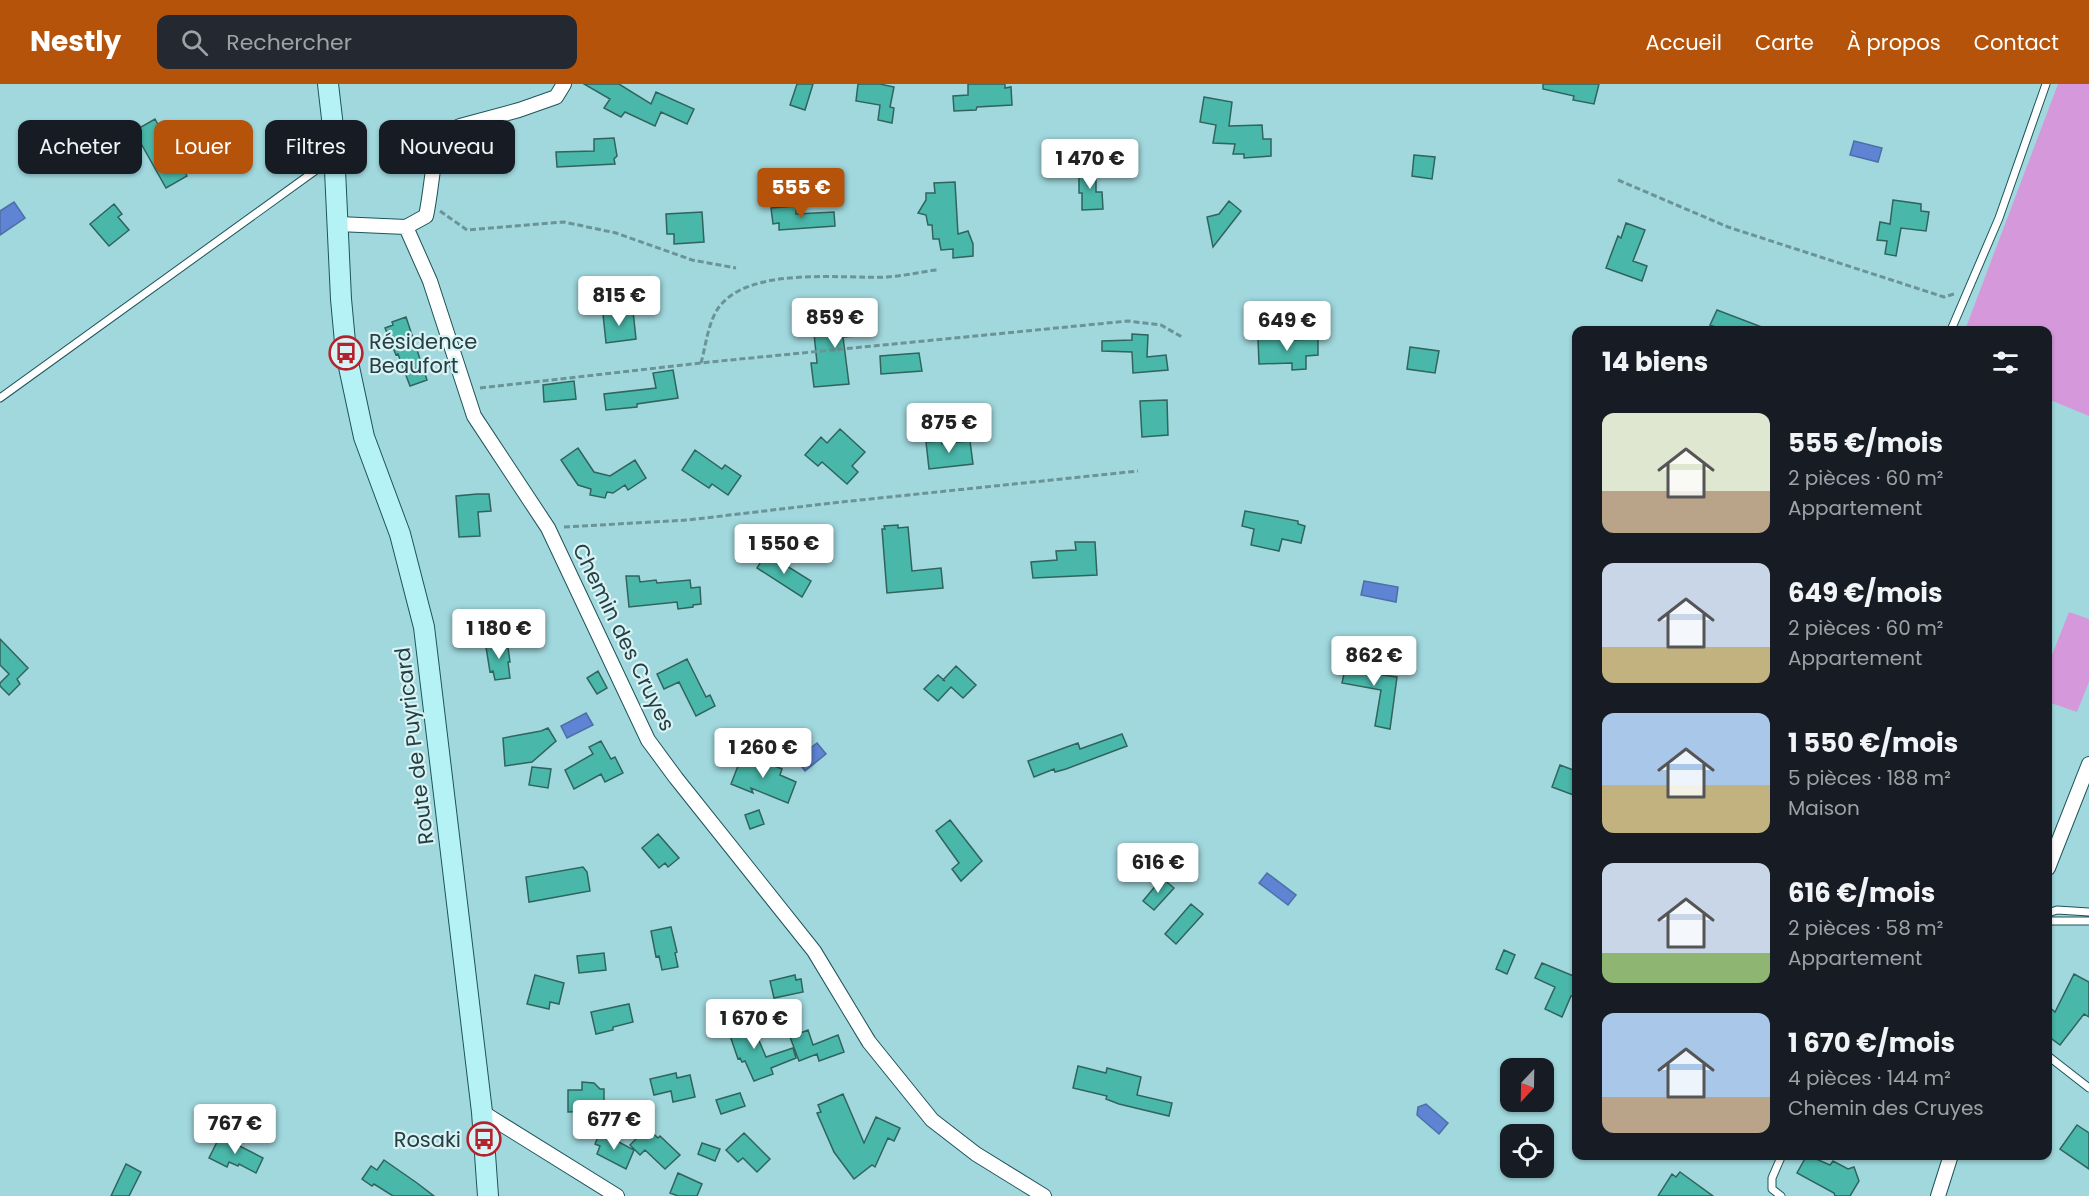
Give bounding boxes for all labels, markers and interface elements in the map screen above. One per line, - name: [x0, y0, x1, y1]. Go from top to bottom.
- search box: [157, 15, 577, 69]
- text: Nestly: [30, 22, 121, 61]
- icon: search: [178, 26, 211, 59]
- text: Rechercher: [226, 27, 352, 58]
- text: Accueil: [1645, 28, 1722, 57]
- text: Carte: [1755, 28, 1814, 57]
- text: À propos: [1847, 28, 1941, 57]
- text: Contact: [1974, 28, 2059, 57]
- chip: Acheter: [18, 120, 142, 174]
- chip: Louer: [154, 120, 253, 174]
- chip: Filtres: [265, 120, 367, 174]
- chip: Nouveau: [379, 120, 515, 174]
- pin: 1 470 €: [1035, 139, 1145, 190]
- text: 1 470 €: [1055, 144, 1125, 172]
- pin: 555 €: [759, 168, 843, 219]
- text: 555 €: [771, 173, 831, 201]
- pin: 815 €: [577, 276, 661, 327]
- text: 815 €: [592, 281, 646, 309]
- pin: 859 €: [793, 298, 877, 349]
- pin: 649 €: [1245, 301, 1329, 352]
- text: 859 €: [806, 303, 864, 331]
- text: 649 €: [1258, 306, 1316, 334]
- place label: Résidence Beaufort: [369, 327, 477, 380]
- bus stop icon: Résidence Beaufort: [328, 335, 364, 371]
- text: 14 biens: [1602, 344, 1708, 380]
- icon: filters: [1989, 346, 2022, 379]
- pin: 875 €: [907, 403, 991, 454]
- text: 875 €: [921, 408, 977, 436]
- text: 555 €/mois: [1788, 425, 1943, 461]
- icon: home: [1650, 437, 1722, 509]
- text: 2 pièces · 60 m²: [1788, 464, 1943, 492]
- text: Appartement: [1788, 494, 1922, 522]
- pin: 1 550 €: [729, 524, 839, 575]
- text: 1 550 €: [749, 529, 819, 557]
- street label: Chemin des Cruyes: [566, 538, 682, 736]
- text: 649 €/mois: [1788, 575, 1942, 611]
- icon: home: [1650, 587, 1722, 659]
- pin: 1 180 €: [444, 609, 554, 660]
- text: 1 180 €: [466, 614, 532, 642]
- text: 2 pièces · 60 m²: [1788, 614, 1943, 642]
- pin: 862 €: [1332, 636, 1416, 687]
- text: 862 €: [1345, 641, 1403, 669]
- text: Appartement: [1788, 644, 1922, 672]
- street label: Route de Puyricard: [388, 646, 440, 846]
- text: 1 550 €/mois: [1788, 725, 1958, 761]
- pin: 1 260 €: [708, 728, 818, 779]
- text: 1 260 €: [728, 733, 798, 761]
- icon: home: [1650, 737, 1722, 809]
- text: 5 pièces · 188 m²: [1788, 764, 1951, 792]
- text: Maison: [1788, 794, 1860, 822]
- pin: 616 €: [1116, 843, 1200, 894]
- text: 616 €: [1131, 848, 1185, 876]
- text: 616 €/mois: [1788, 875, 1935, 911]
- icon: home: [1650, 887, 1722, 959]
- text: 2 pièces · 58 m²: [1788, 914, 1943, 942]
- text: Appartement: [1788, 944, 1922, 972]
- pin: 1 670 €: [699, 999, 809, 1050]
- text: 1 670 €: [720, 1004, 788, 1032]
- text: 1 670 €/mois: [1788, 1025, 1955, 1061]
- icon: home: [1650, 1037, 1722, 1109]
- north arrow: [1500, 1058, 1554, 1112]
- map controls: [1500, 1058, 1554, 1178]
- text: 4 pièces · 144 m²: [1788, 1064, 1951, 1092]
- text: Chemin des Cruyes: [1788, 1094, 1984, 1122]
- pin: 677 €: [572, 1100, 656, 1151]
- pin: 767 €: [193, 1104, 277, 1155]
- text: 677 €: [587, 1105, 641, 1133]
- text: 767 €: [208, 1109, 262, 1137]
- bus stop icon: Rosaki: [466, 1121, 502, 1157]
- button: locate: [1500, 1124, 1554, 1178]
- place label: Rosaki: [394, 1125, 461, 1154]

